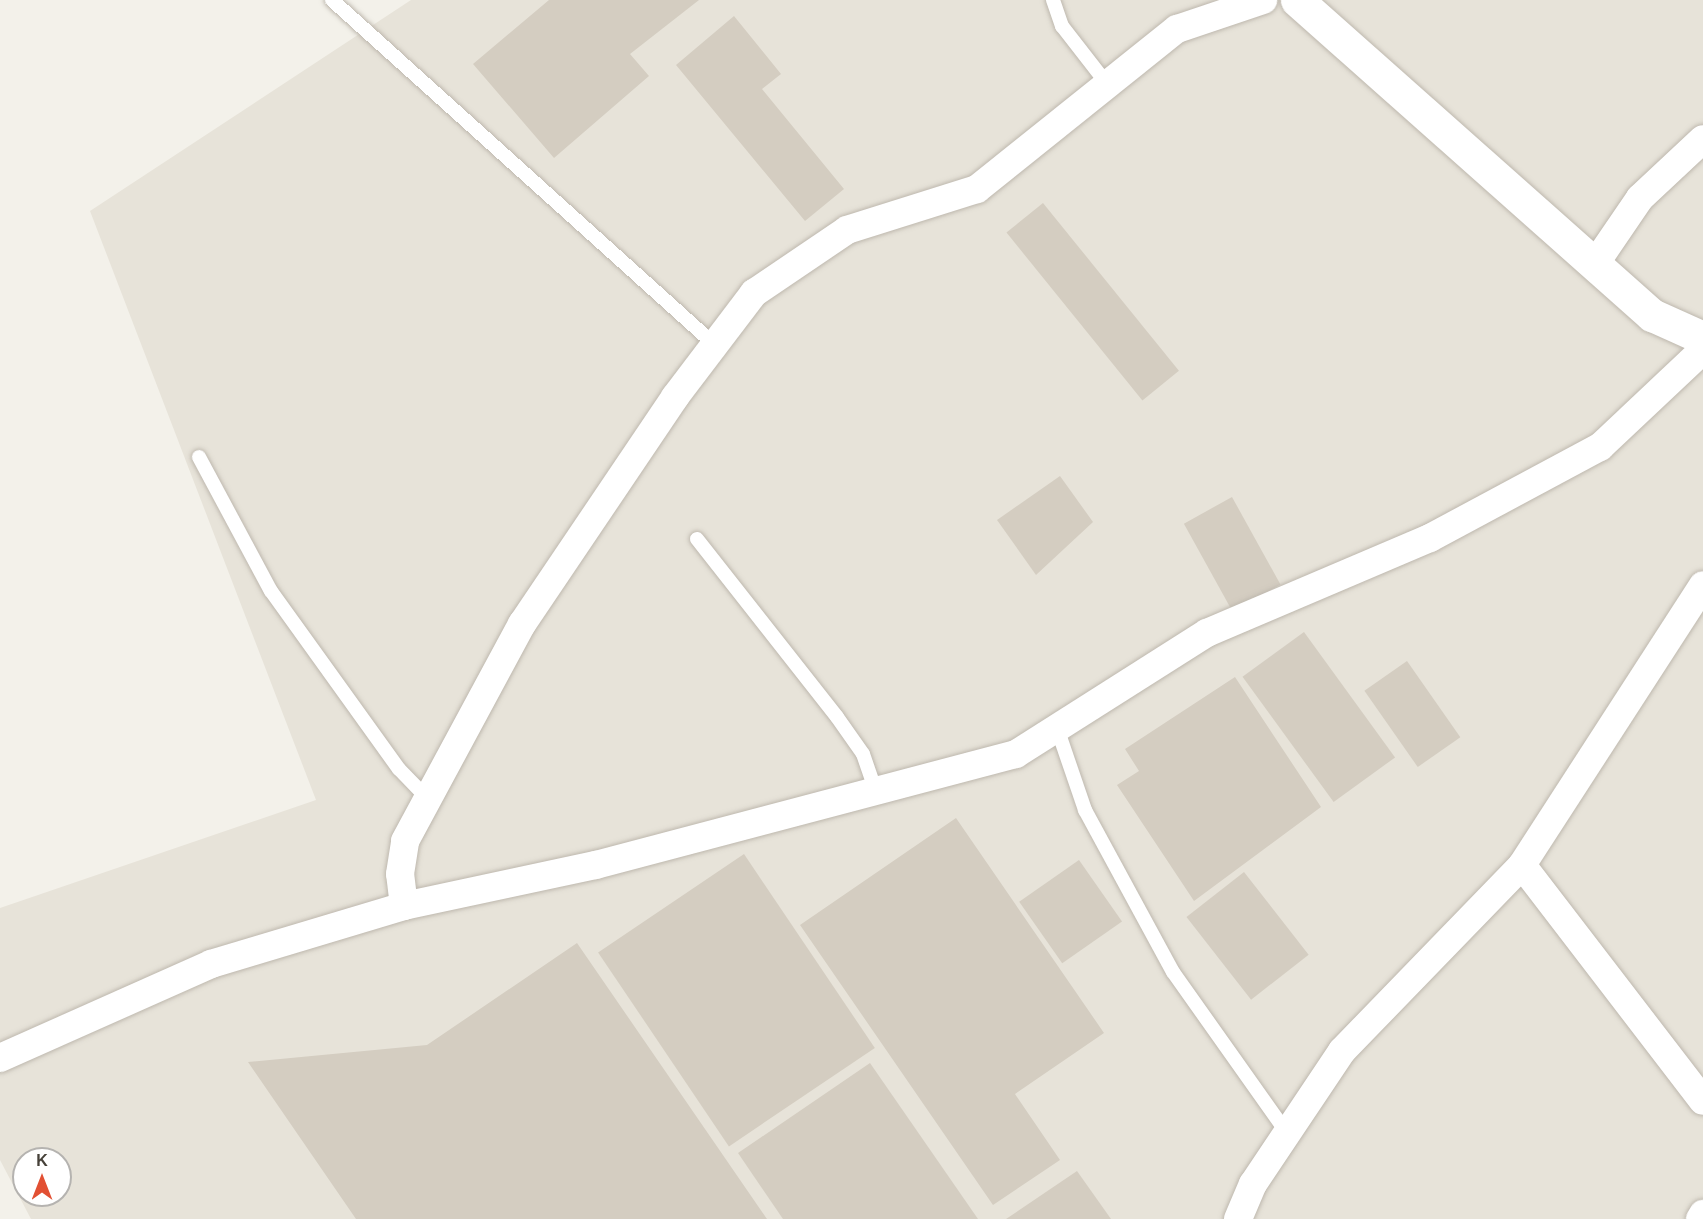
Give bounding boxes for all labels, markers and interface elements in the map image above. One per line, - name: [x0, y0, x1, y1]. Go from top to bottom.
- north arrow: [12, 1147, 72, 1207]
- text: K: [36, 1152, 48, 1169]

